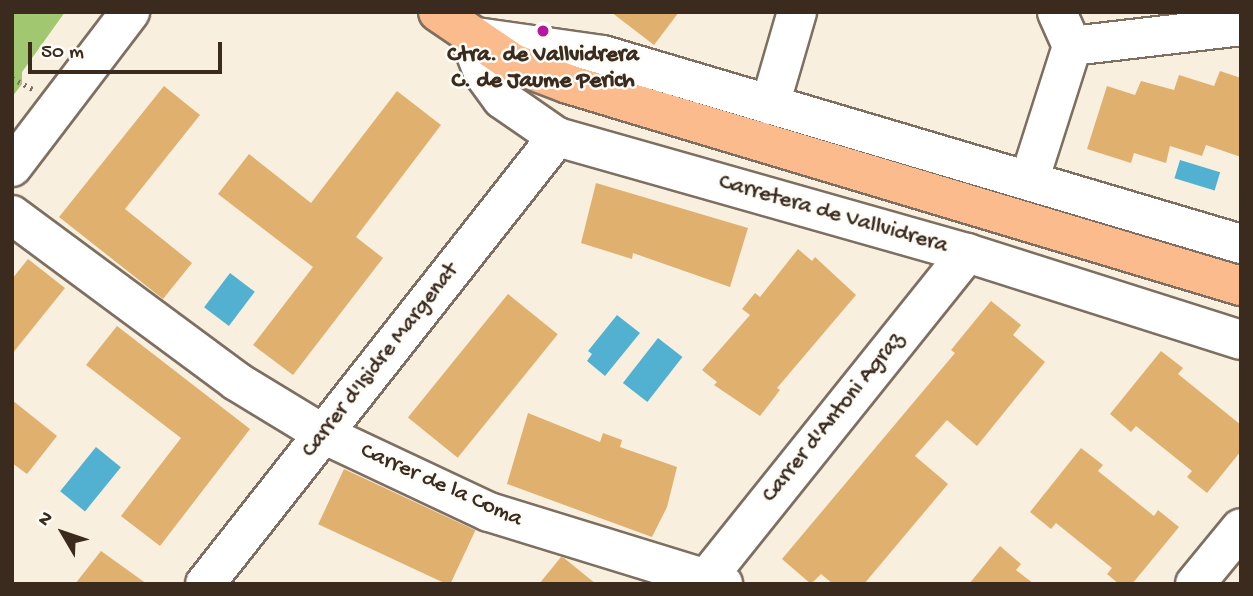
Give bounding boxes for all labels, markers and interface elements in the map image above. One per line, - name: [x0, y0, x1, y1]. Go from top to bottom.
- marker: Ctra. de Vallvidrera C. de Jaume Perich: [535, 23, 551, 39]
- scale bar: [32, 28, 226, 72]
- text: 50 m: [41, 41, 84, 66]
- place label: Ctra. de Vallvidrera C. de Jaume Perich: [447, 42, 639, 96]
- street label: Carretera de Vallvidrera: [715, 169, 951, 261]
- street label: Carrer d'Isidre Margenat: [297, 258, 465, 464]
- street label: Carrer d'Antoni Agraz: [757, 327, 911, 509]
- street label: Carrer de la Coma: [356, 438, 526, 534]
- north arrow: [28, 498, 98, 568]
- text: N: [33, 507, 59, 532]

